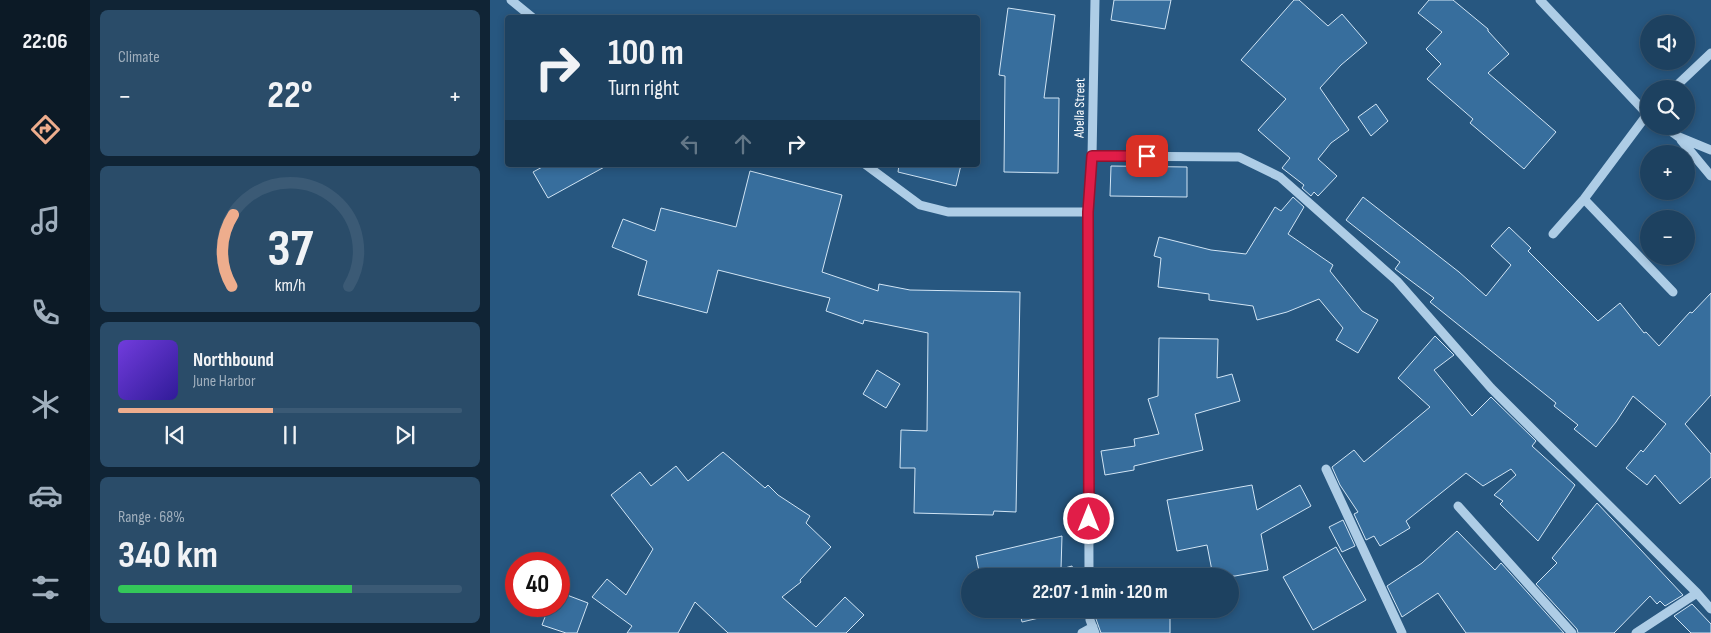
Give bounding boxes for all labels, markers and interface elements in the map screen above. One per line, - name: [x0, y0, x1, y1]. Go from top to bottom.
- map controls: [1640, 15, 1695, 265]
- button: sound: [1640, 15, 1695, 70]
- text: 22:06: [22, 28, 68, 55]
- text: 100 m: [608, 32, 684, 75]
- icon: right: [525, 35, 590, 100]
- text: Climate: [118, 48, 160, 67]
- text: 22°: [267, 73, 313, 118]
- text: Turn right: [608, 75, 679, 102]
- street label: Abella Street: [1070, 78, 1089, 139]
- text: −: [118, 80, 132, 113]
- text: +: [448, 80, 462, 113]
- button: search: [1640, 80, 1695, 135]
- icon: directions: [28, 112, 63, 147]
- icon: left: [676, 130, 704, 158]
- icon: ahead: [729, 130, 757, 158]
- icon: right: [782, 130, 810, 158]
- pin: [1126, 135, 1168, 177]
- icon: arrive: [1133, 142, 1161, 170]
- button: +: [1640, 145, 1695, 200]
- icon: music: [28, 203, 63, 238]
- button: −: [1640, 210, 1695, 265]
- text: 37: [267, 218, 313, 281]
- text: km/h: [275, 275, 305, 296]
- icon: phone: [28, 295, 63, 330]
- text: Northbound: [193, 349, 274, 372]
- text: June Harbor: [193, 372, 256, 391]
- icon: climate: [28, 387, 63, 422]
- icon: previous: [161, 421, 189, 449]
- icon: pause: [276, 421, 304, 449]
- icon: next: [391, 421, 419, 449]
- icon: car: [28, 478, 63, 513]
- position arrow: [1062, 492, 1114, 544]
- text: Range · 68%: [118, 508, 185, 527]
- text: 340 km: [118, 533, 218, 578]
- speed limit sign: 40: [505, 552, 570, 617]
- icon: filters: [28, 570, 63, 605]
- text: 22:07 · 1 min · 120 m: [1032, 581, 1168, 604]

